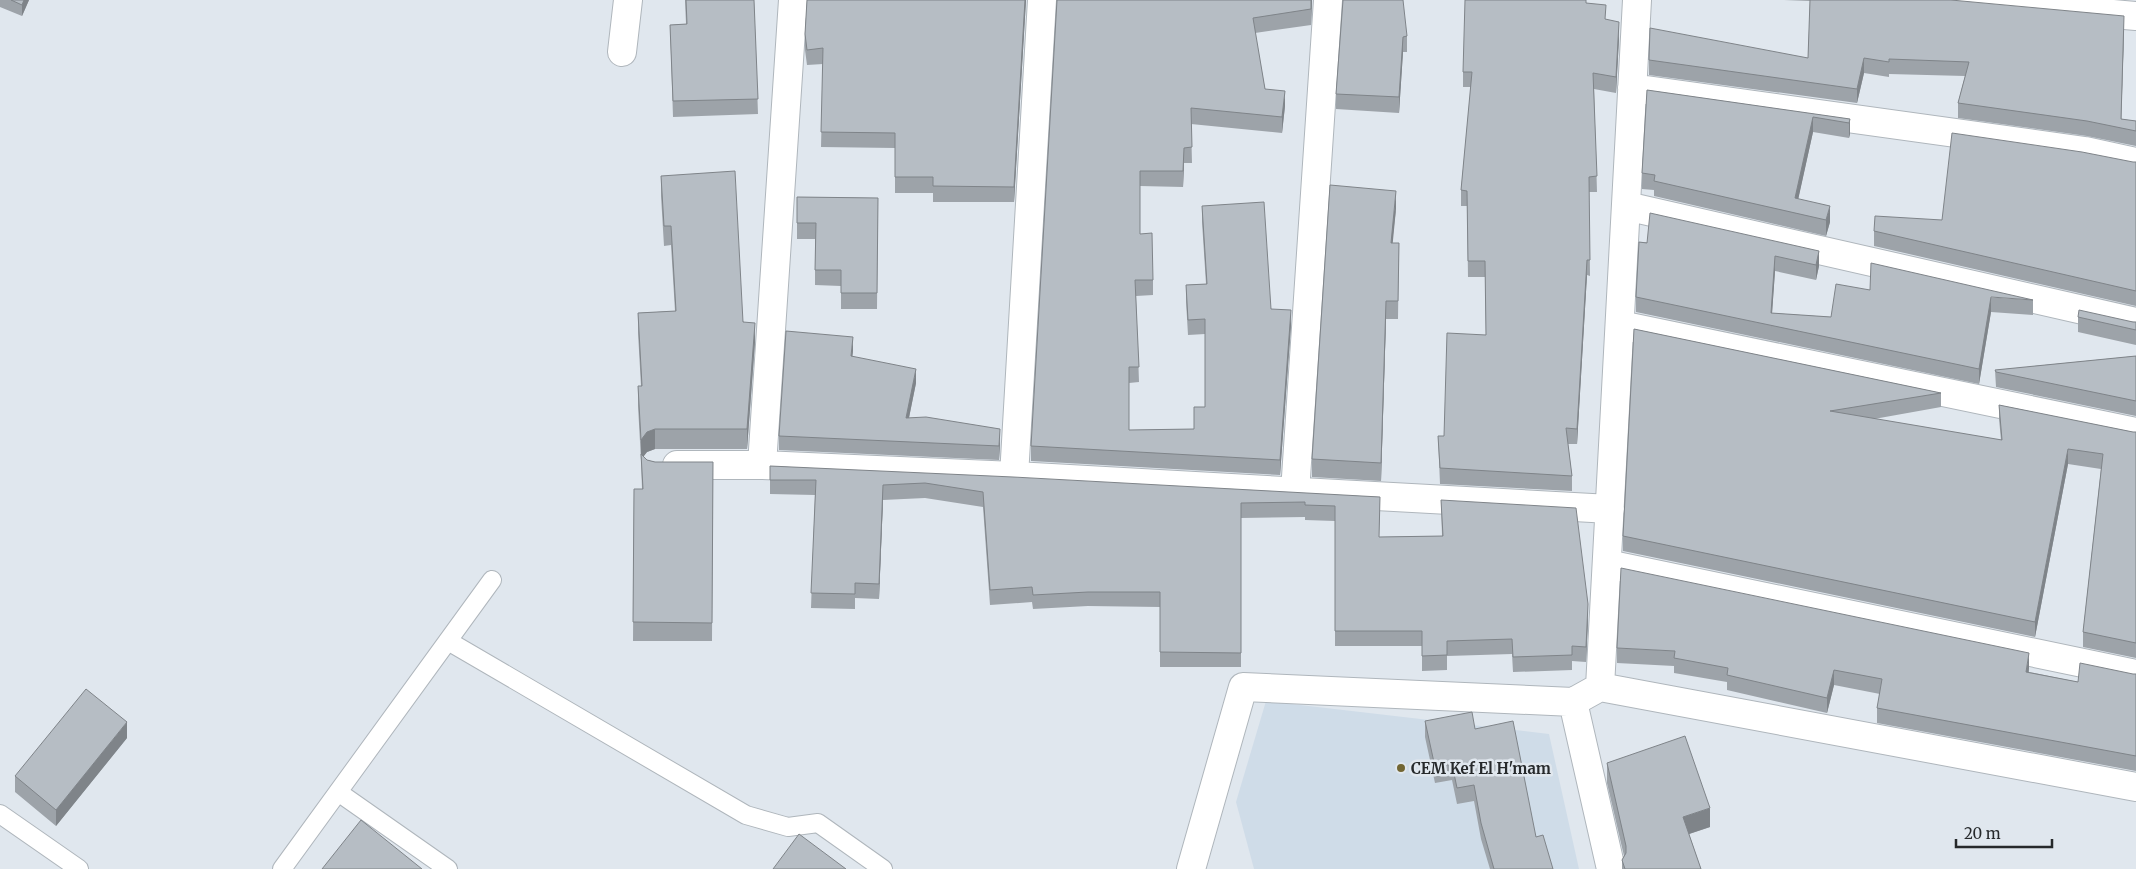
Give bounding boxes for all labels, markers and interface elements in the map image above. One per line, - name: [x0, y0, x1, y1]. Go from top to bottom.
- place label: CEM Kef El H'mam: [1411, 759, 1551, 778]
- marker: CEM Kef El H'mam: [1395, 762, 1407, 774]
- scale bar: [1956, 816, 2052, 848]
- text: 20 m: [1964, 824, 2001, 843]

